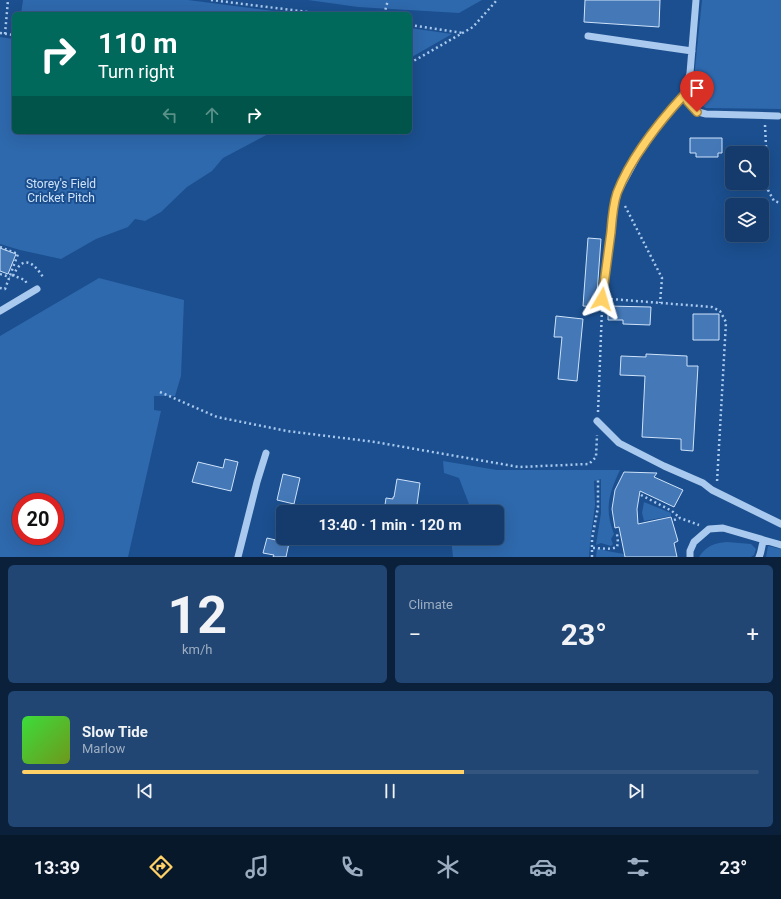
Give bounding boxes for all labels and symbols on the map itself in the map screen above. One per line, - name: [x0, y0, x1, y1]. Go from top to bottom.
- pin: [680, 71, 714, 112]
- park label: Storey's Field Cricket Pitch: [26, 177, 96, 205]
- position arrow: [581, 278, 623, 320]
- speed limit sign: 20: [12, 493, 64, 545]

